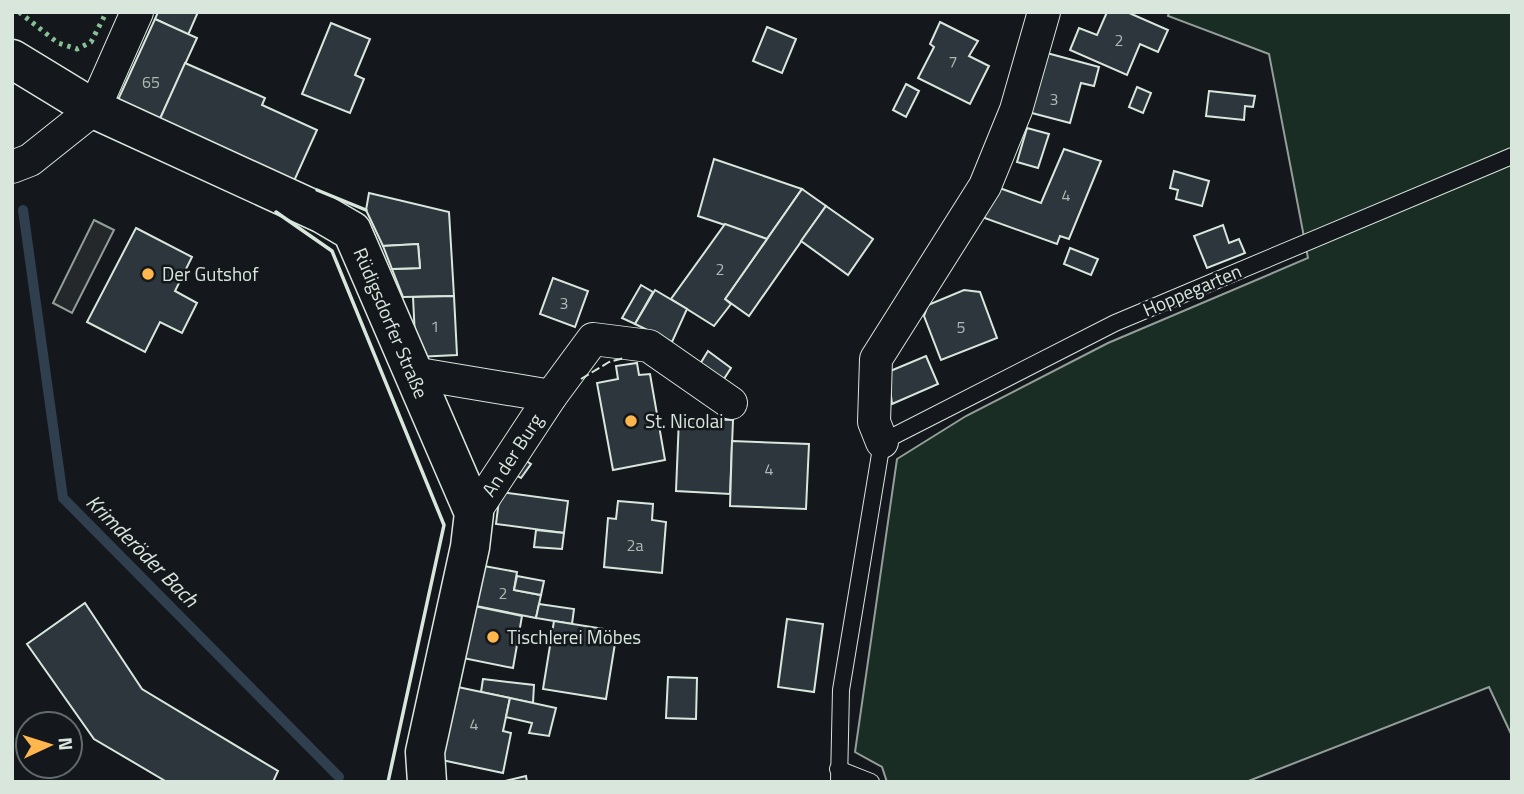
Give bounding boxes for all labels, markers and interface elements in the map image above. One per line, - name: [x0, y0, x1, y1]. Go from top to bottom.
- house number: 2: [1115, 28, 1123, 52]
- house number: 7: [949, 49, 957, 73]
- house number: 65: [142, 70, 160, 94]
- house number: 3: [1050, 87, 1058, 111]
- house number: 4: [1062, 183, 1071, 207]
- street label: Rüdigsdorfer Straße: [347, 243, 436, 403]
- street label: Hoppegarten: [1138, 256, 1246, 323]
- house number: 2: [716, 257, 724, 281]
- place label: Der Gutshof: [162, 259, 259, 288]
- marker: Der Gutshof: [140, 266, 156, 282]
- house number: 3: [560, 291, 568, 315]
- house number: 1: [431, 314, 439, 338]
- house number: 5: [957, 315, 966, 339]
- place label: St. Nicolai: [645, 406, 723, 435]
- street label: An der Burg: [474, 407, 549, 502]
- marker: St. Nicolai: [623, 413, 639, 429]
- house number: 4: [765, 457, 774, 481]
- water label: Krimderöder Bach: [79, 487, 207, 614]
- house number: 2a: [627, 533, 643, 557]
- house number: 2: [499, 581, 507, 605]
- place label: Tischlerei Möbes: [507, 622, 641, 651]
- marker: Tischlerei Möbes: [485, 629, 501, 645]
- north arrow: [14, 710, 84, 780]
- house number: 4: [470, 712, 479, 736]
- text: N: [52, 736, 81, 751]

